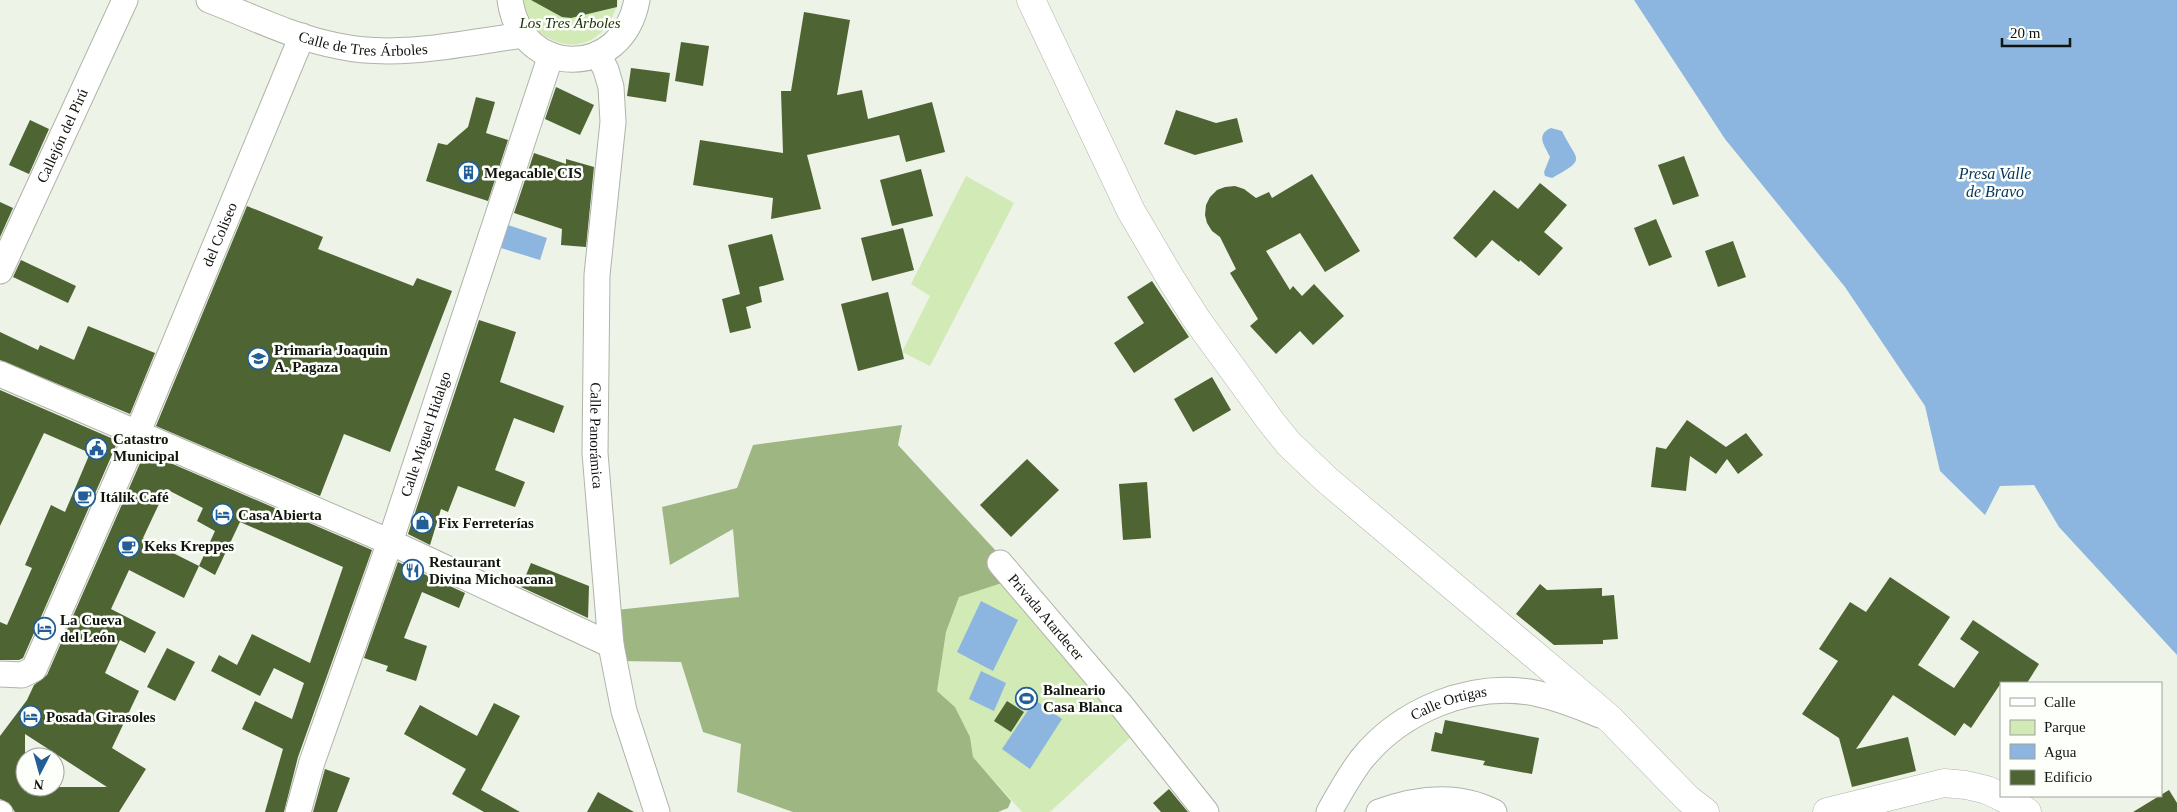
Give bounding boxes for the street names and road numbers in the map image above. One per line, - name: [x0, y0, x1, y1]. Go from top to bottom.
- street label: Calle de Tres Árboles: [296, 28, 429, 59]
- street label: Callejón del Pirú: [34, 86, 91, 185]
- street label: del Coliseo: [199, 200, 240, 269]
- street label: Calle Miguel Hidalgo: [398, 369, 454, 499]
- street label: Calle Panorámica: [587, 382, 606, 490]
- street label: Privada Atardecer: [1005, 571, 1087, 663]
- street label: Calle Ortigas: [1408, 683, 1488, 723]

